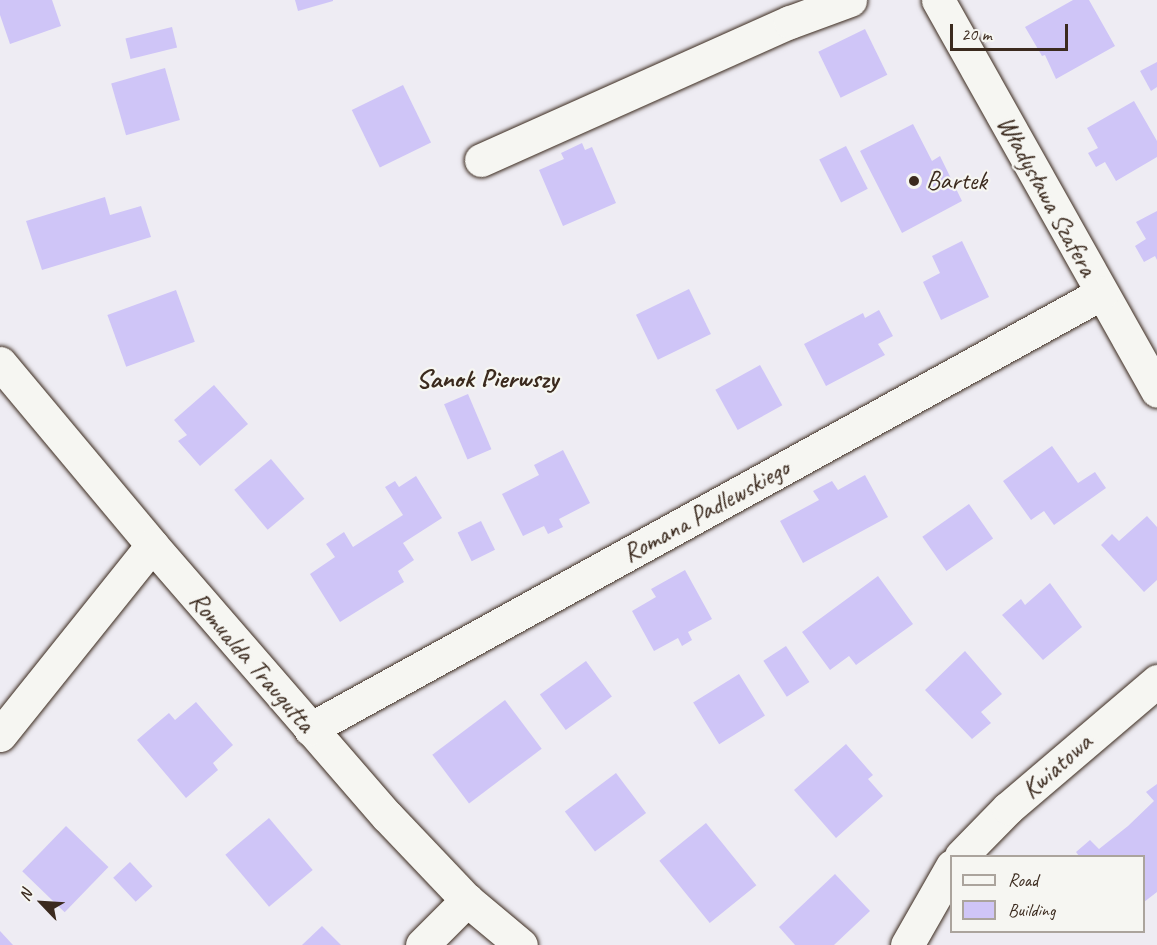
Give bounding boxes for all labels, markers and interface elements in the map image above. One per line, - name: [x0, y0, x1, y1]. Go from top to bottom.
- scale bar: [953, 12, 1072, 50]
- text: 20 m: [961, 23, 992, 45]
- street label: Władysława Szafera: [990, 110, 1104, 282]
- place label: Bartek: [926, 165, 987, 197]
- marker: Bartek: [907, 174, 921, 188]
- district label: Sanok Pierwszy: [416, 363, 558, 395]
- street label: Romana Padlewskiego: [617, 452, 795, 570]
- street label: Romualda Traugutta: [182, 585, 322, 739]
- street label: Kwiatowa: [1015, 727, 1099, 805]
- legend: [950, 855, 1145, 933]
- text: Road: [1008, 869, 1038, 891]
- north arrow: [12, 873, 72, 933]
- text: N: [15, 887, 37, 904]
- text: Building: [1008, 899, 1055, 921]

